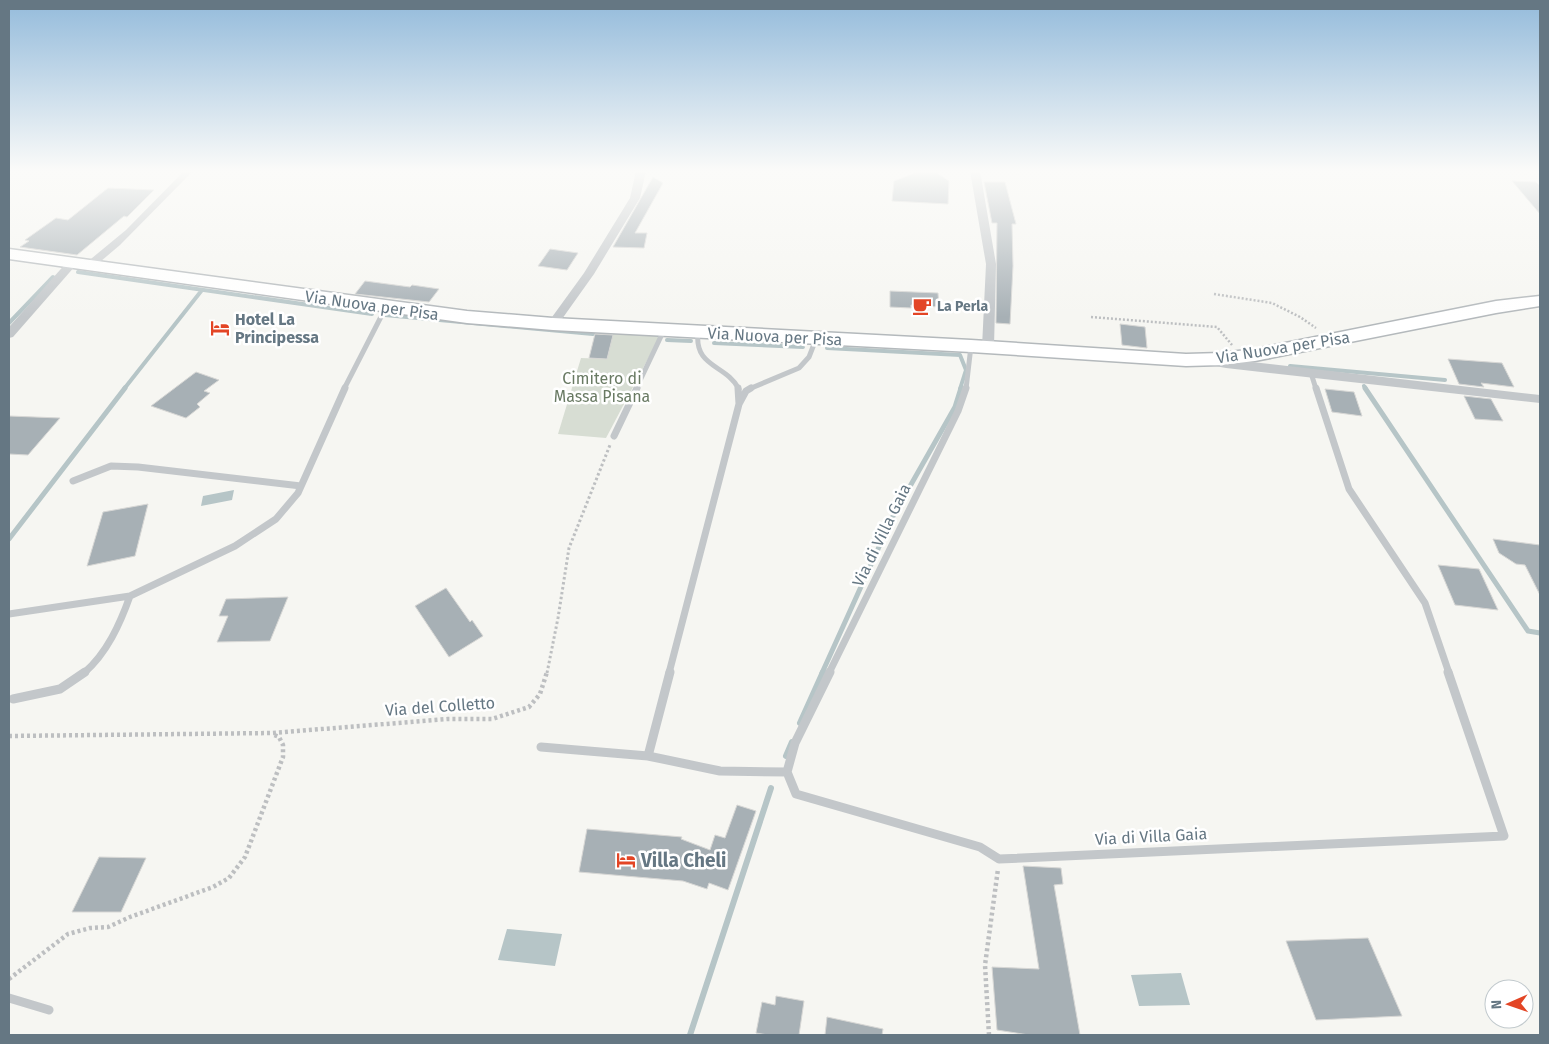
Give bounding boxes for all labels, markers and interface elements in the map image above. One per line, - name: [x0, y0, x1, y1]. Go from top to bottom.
- street label: Via Nuova per Pisa: [304, 287, 440, 324]
- cafe icon: La Perla: [911, 295, 933, 317]
- place label: La Perla: [937, 298, 988, 315]
- place label: Hotel La Principessa: [235, 310, 319, 347]
- hotel icon: Hotel La Principessa: [209, 317, 231, 339]
- street label: Via Nuova per Pisa: [707, 323, 843, 350]
- street label: Via Nuova per Pisa: [1215, 328, 1351, 367]
- park label: Cimitero di Massa Pisana: [554, 369, 650, 406]
- street label: Via di Villa Gaia: [848, 481, 915, 590]
- street label: Via del Colletto: [384, 693, 496, 720]
- street label: Via di Villa Gaia: [1094, 824, 1208, 849]
- hotel icon: Villa Cheli: [615, 849, 637, 871]
- place label: Villa Cheli: [640, 849, 726, 872]
- north arrow: [1484, 979, 1534, 1029]
- text: N: [1488, 999, 1505, 1009]

